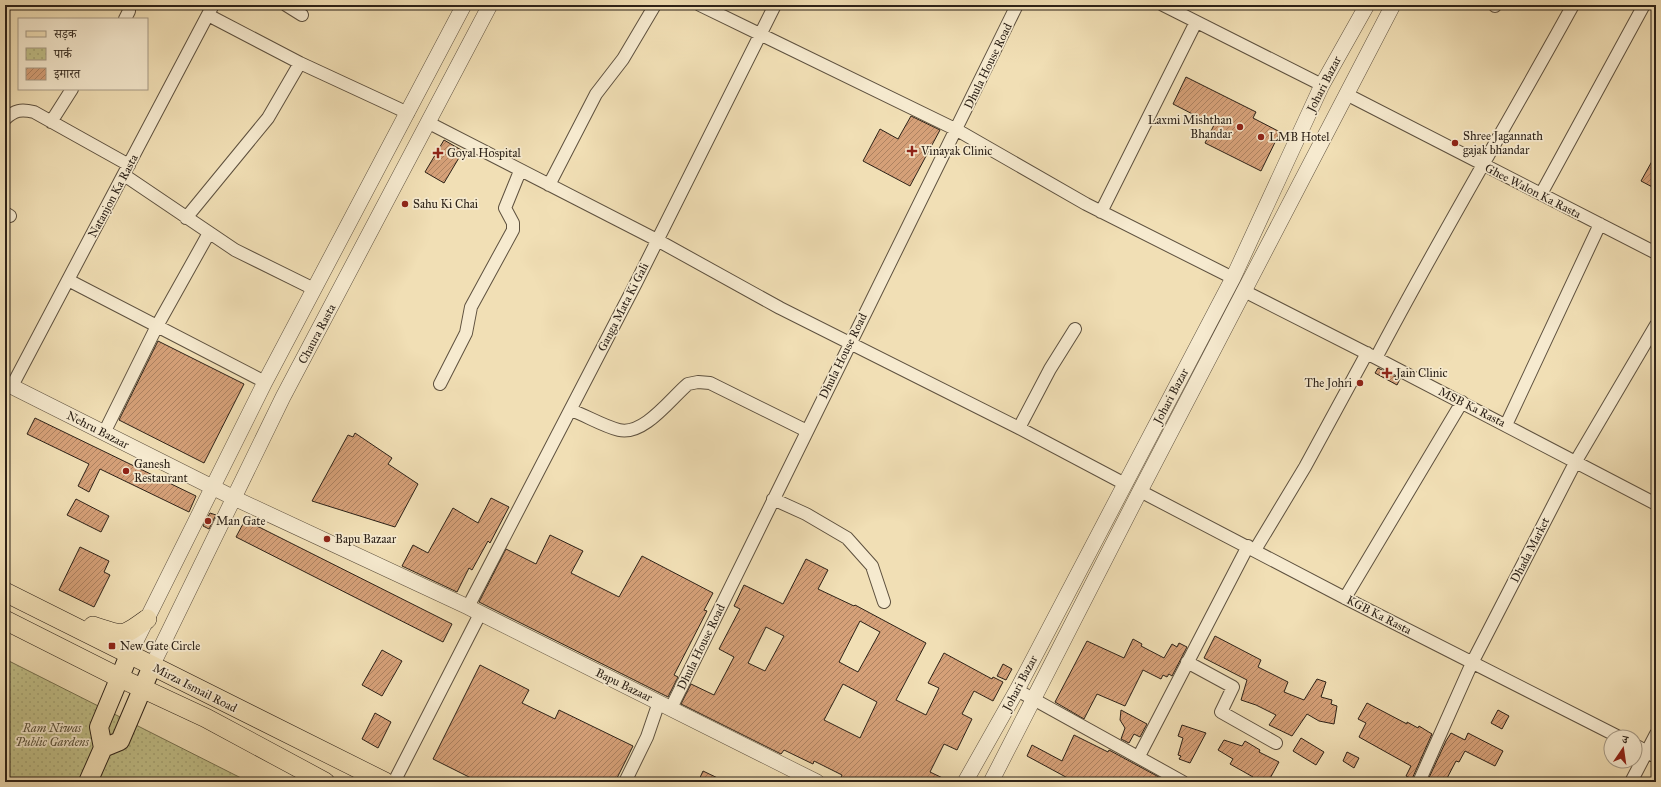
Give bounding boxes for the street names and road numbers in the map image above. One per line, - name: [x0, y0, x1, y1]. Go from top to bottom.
- street label: Dhula House Road: [961, 21, 1015, 111]
- street label: Johari Bazar: [1303, 53, 1345, 117]
- street label: Natanjon Ka Rasta: [85, 151, 141, 240]
- street label: Ghee Walon Ka Rasta: [1483, 161, 1584, 222]
- street label: Ganga Mata Ki Gali: [595, 260, 653, 354]
- street label: Chaura Rasta: [295, 301, 339, 366]
- street label: Dhula House Road: [816, 311, 870, 401]
- street label: Johari Bazar: [1150, 365, 1193, 428]
- street label: MSB Ka Rasta: [1436, 384, 1509, 430]
- street label: Nehru Bazaar: [64, 408, 132, 452]
- street label: Dhada Market: [1508, 514, 1553, 585]
- street label: KGB Ka Rasta: [1344, 593, 1415, 638]
- street label: Dhula House Road: [674, 602, 728, 692]
- street label: Johari Bazar: [999, 652, 1042, 715]
- street label: Mirza Ismail Road: [151, 661, 239, 715]
- street label: Bapu Bazaar: [593, 665, 655, 705]

